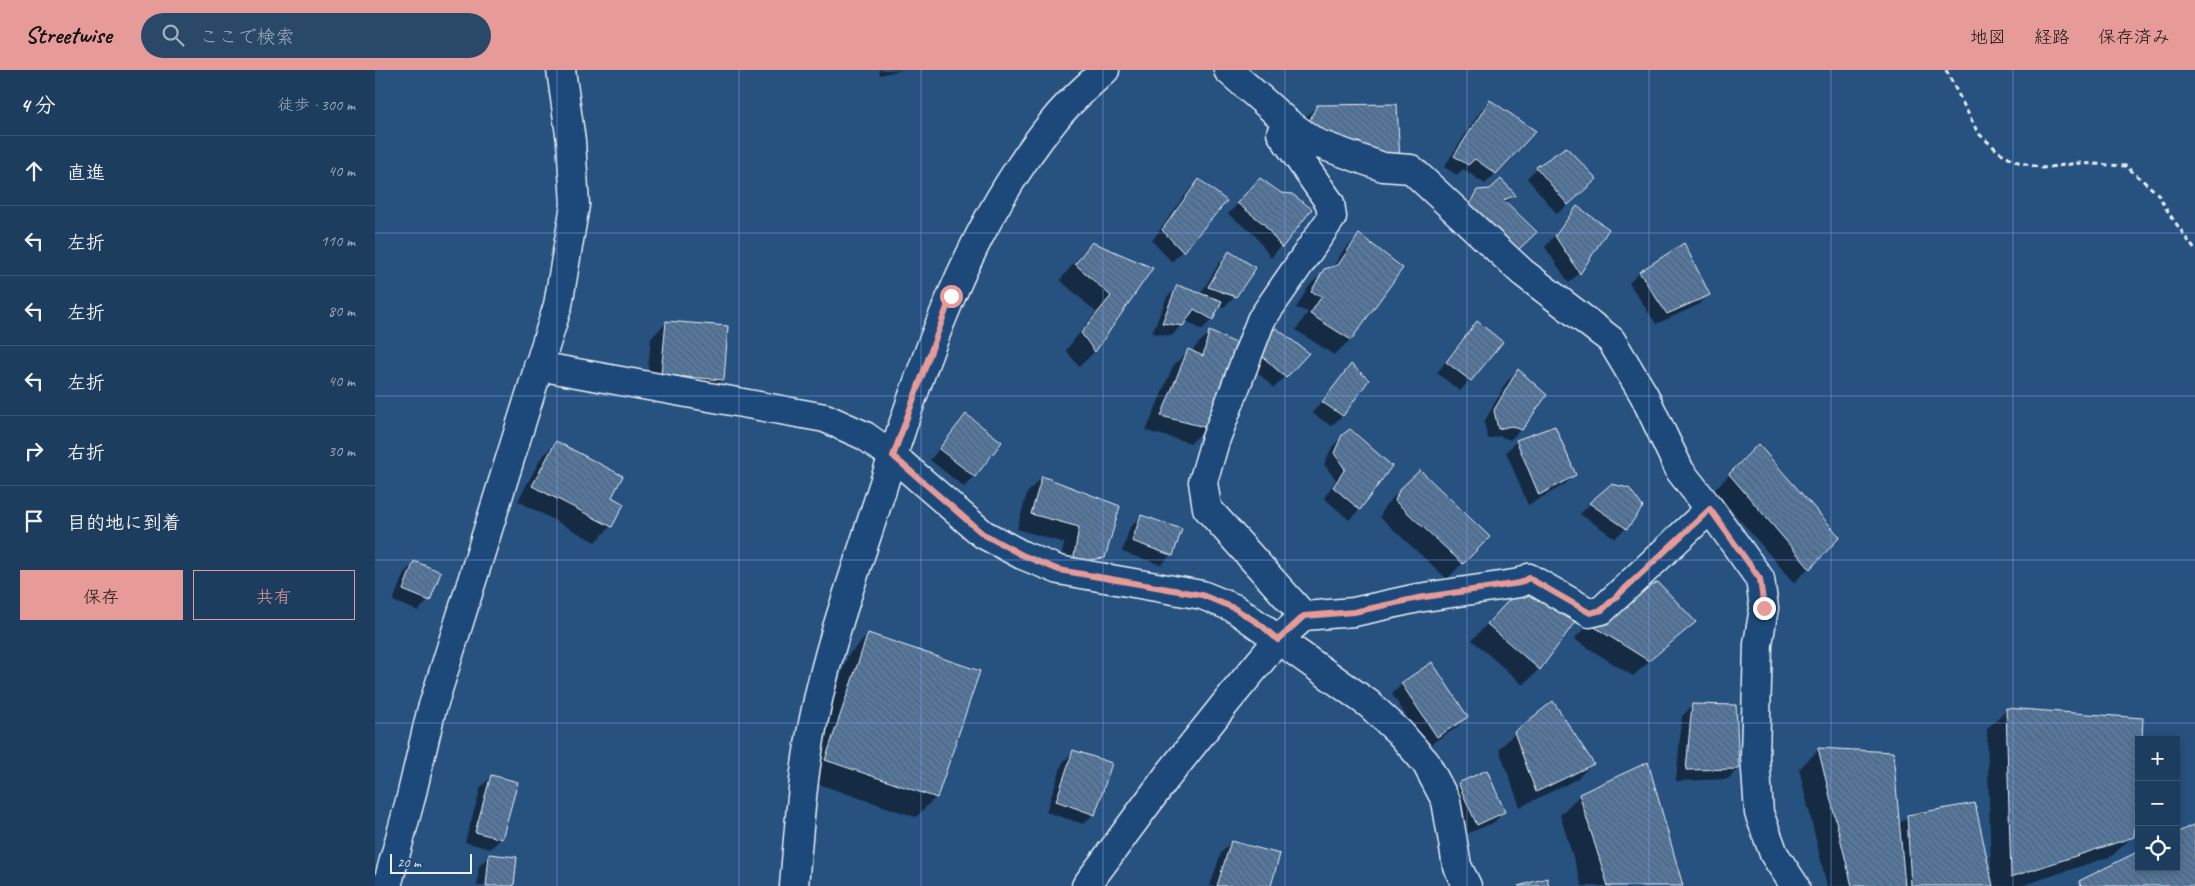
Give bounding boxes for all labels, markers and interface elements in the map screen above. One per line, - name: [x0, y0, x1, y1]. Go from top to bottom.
- search box: [141, 13, 491, 58]
- text: Streetwise: [25, 20, 111, 50]
- icon: search: [159, 21, 187, 49]
- text: ここで検索: [199, 25, 294, 49]
- text: 地図: [1970, 26, 2006, 48]
- text: 経路: [2034, 26, 2070, 48]
- text: 保存済み: [2098, 26, 2170, 48]
- text: 4 分: [20, 92, 56, 118]
- text: 徒歩 · 300 m: [278, 95, 355, 115]
- icon: ahead: [20, 157, 48, 185]
- text: 直進: [67, 161, 105, 185]
- text: 40 m: [328, 161, 355, 181]
- icon: left: [20, 227, 48, 255]
- text: 左折: [67, 231, 105, 255]
- text: 110 m: [321, 231, 355, 251]
- route start: [940, 285, 963, 308]
- icon: left: [20, 297, 48, 325]
- text: 左折: [67, 301, 105, 325]
- text: 80 m: [328, 301, 355, 321]
- icon: left: [20, 367, 48, 395]
- text: 左折: [67, 371, 105, 395]
- text: 40 m: [328, 371, 355, 391]
- icon: right: [20, 437, 48, 465]
- text: 右折: [67, 441, 105, 465]
- text: 30 m: [328, 441, 355, 461]
- icon: arrive: [20, 507, 48, 535]
- text: 目的地に到着: [67, 511, 181, 535]
- button: 保存: [20, 570, 183, 620]
- button: 共有: [193, 570, 355, 620]
- route end: [1753, 597, 1776, 620]
- map controls: [2135, 736, 2180, 871]
- button: +: [2135, 736, 2180, 781]
- button: −: [2135, 781, 2180, 826]
- button: locate: [2135, 826, 2180, 871]
- scale bar: [390, 851, 473, 874]
- text: 20 m: [397, 854, 421, 871]

